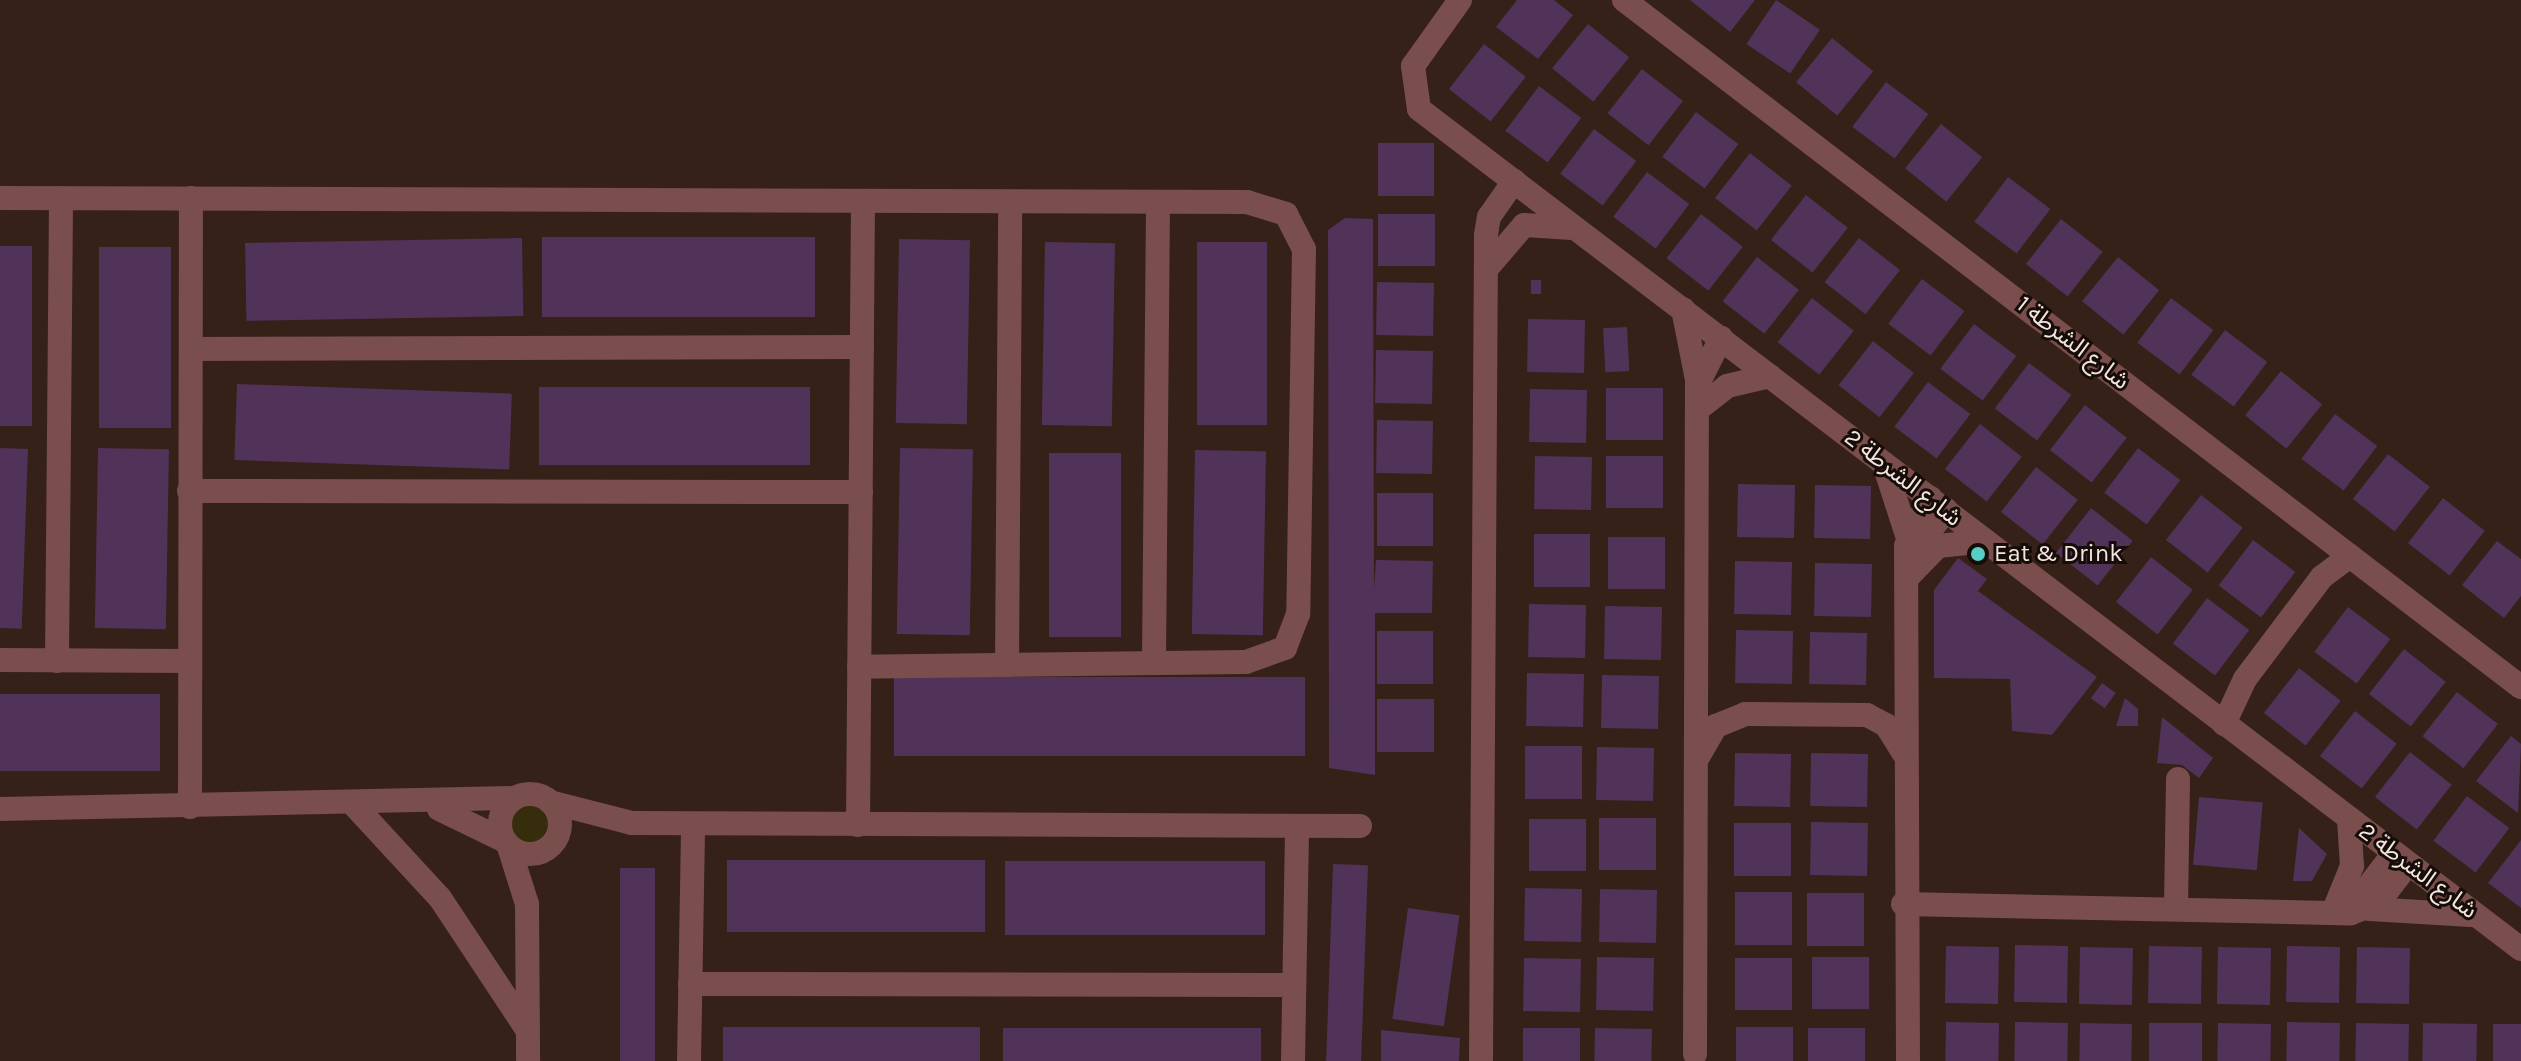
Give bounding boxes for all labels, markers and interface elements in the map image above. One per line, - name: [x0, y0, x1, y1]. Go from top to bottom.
- street label: شارع الشرطة 1: [2011, 290, 2135, 396]
- street label: شارع الشرطة 2: [1839, 423, 1967, 533]
- place label: Eat & Drink: [1994, 540, 2123, 568]
- marker: Eat & Drink: [1969, 545, 1987, 563]
- street label: شارع الشرطة 2: [2353, 817, 2483, 925]

